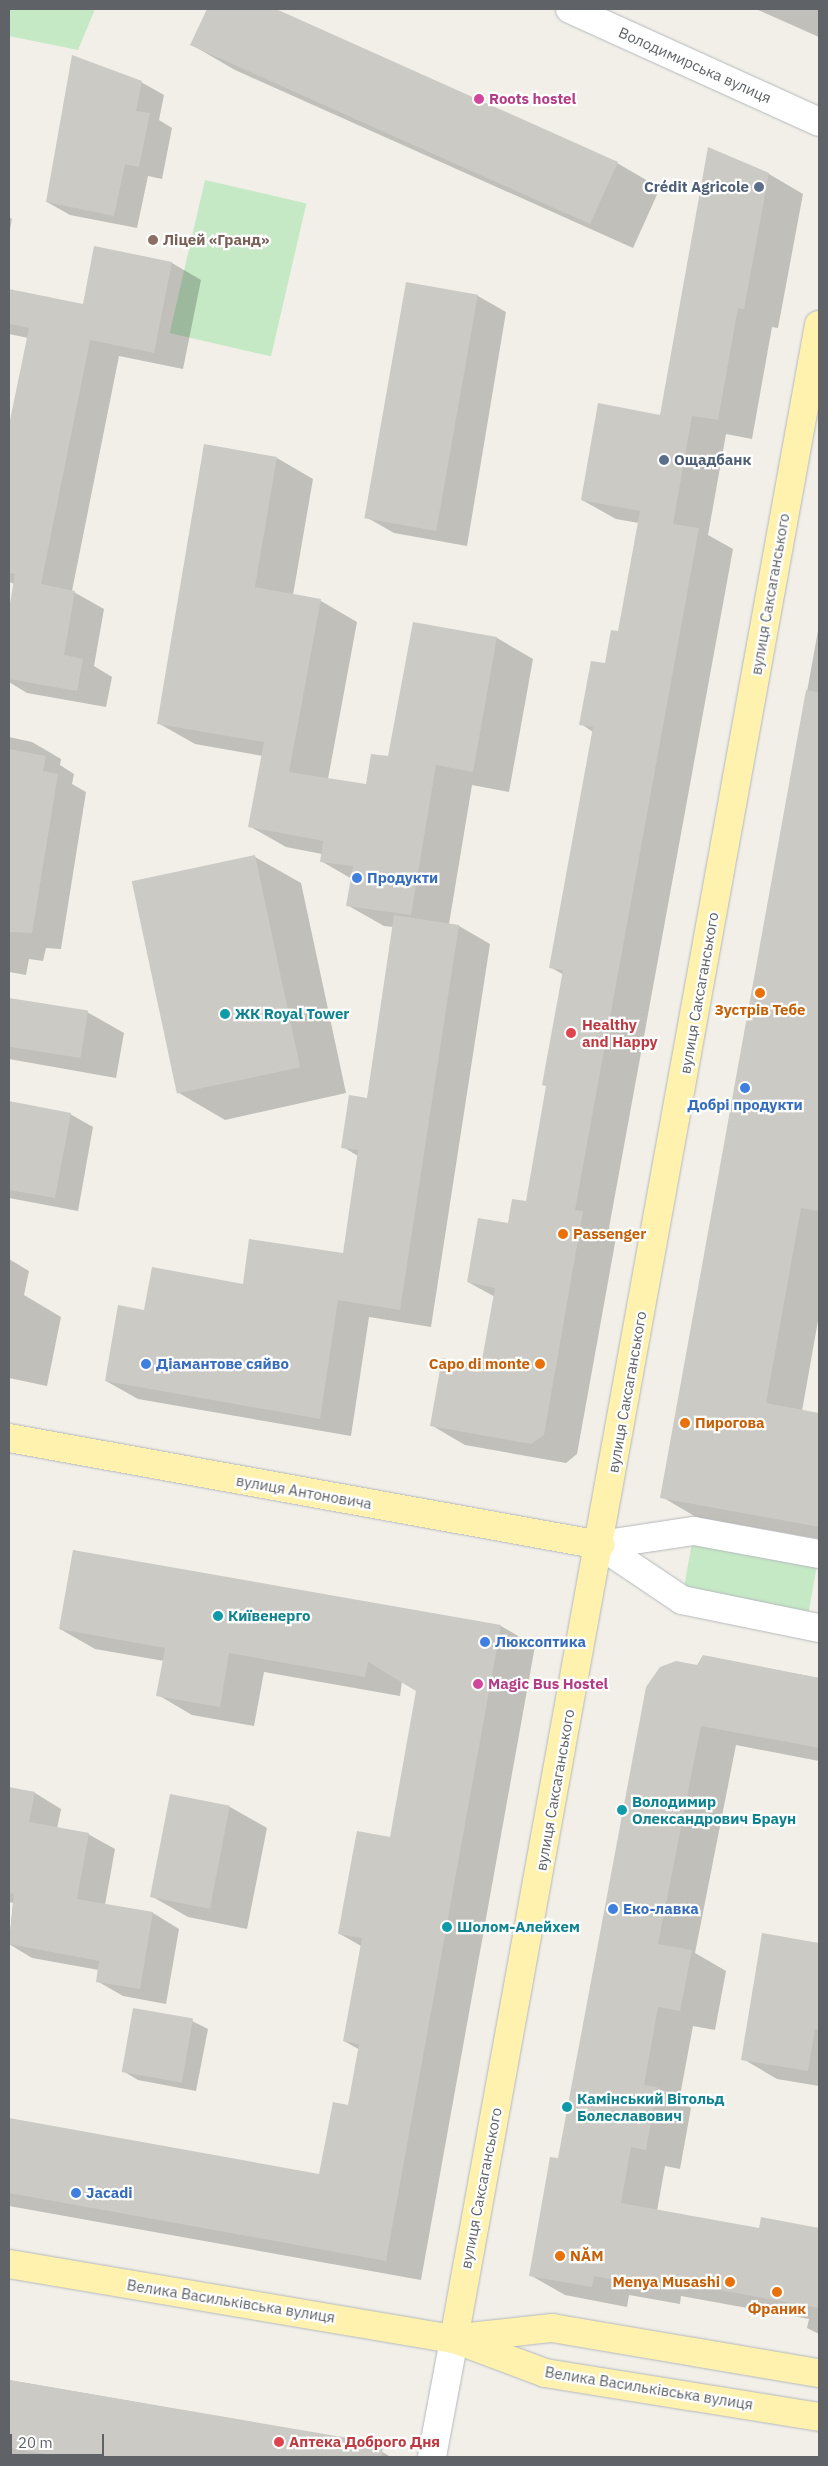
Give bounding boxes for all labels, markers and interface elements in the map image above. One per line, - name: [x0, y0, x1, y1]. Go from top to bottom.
- street label: Володимирська вулиця: [616, 23, 774, 107]
- place label: Roots hostel: [489, 90, 576, 108]
- marker: Roots hostel: [473, 93, 485, 105]
- place label: Crédit Agricole: [644, 178, 749, 196]
- marker: Crédit Agricole: [753, 181, 765, 193]
- place label: Ліцей «Гранд»: [163, 231, 269, 249]
- marker: Ліцей «Гранд»: [147, 234, 159, 246]
- place label: Ощадбанк: [674, 451, 751, 469]
- marker: Ощадбанк: [658, 454, 670, 466]
- street label: вулиця Саксаганського: [747, 512, 793, 676]
- place label: Продукти: [367, 869, 438, 887]
- marker: Продукти: [351, 872, 363, 884]
- street label: вулиця Саксаганського: [676, 911, 722, 1075]
- marker: Зустрів Тебе: [754, 987, 766, 999]
- place label: Зустрів Тебе: [715, 1001, 805, 1019]
- place label: ЖК Royal Tower: [235, 1005, 349, 1023]
- marker: ЖК Royal Tower: [219, 1008, 231, 1020]
- place label: Healthy and Happy: [582, 1015, 658, 1050]
- marker: Healthy and Happy: [564, 1026, 578, 1040]
- marker: Добрі продукти: [739, 1082, 751, 1094]
- place label: Добрі продукти: [687, 1096, 803, 1114]
- place label: Passenger: [573, 1225, 646, 1243]
- marker: Passenger: [557, 1228, 569, 1240]
- street label: вулиця Саксаганського: [604, 1310, 650, 1474]
- place label: Діамантове сяйво: [156, 1355, 289, 1373]
- place label: Capo di monte: [429, 1355, 530, 1373]
- marker: Діамантове сяйво: [140, 1358, 152, 1370]
- marker: Capo di monte: [534, 1358, 546, 1370]
- place label: Пирогова: [695, 1414, 765, 1432]
- marker: Пирогова: [679, 1417, 691, 1429]
- street label: вулиця Антоновича: [235, 1471, 373, 1513]
- place label: Київенерго: [228, 1607, 310, 1625]
- marker: Київенерго: [212, 1610, 224, 1622]
- place label: Люксоптика: [495, 1633, 586, 1651]
- marker: Люксоптика: [479, 1636, 491, 1648]
- place label: Magic Bus Hostel: [488, 1675, 608, 1693]
- marker: Magic Bus Hostel: [472, 1678, 484, 1690]
- street label: вулиця Саксаганського: [532, 1708, 578, 1872]
- place label: Володимир Олександрович Браун: [632, 1792, 796, 1827]
- marker: Володимир Олександрович Браун: [616, 1804, 628, 1816]
- place label: Еко-лавка: [623, 1900, 699, 1918]
- marker: Еко-лавка: [607, 1903, 619, 1915]
- place label: Шолом-Алейхем: [457, 1918, 580, 1936]
- marker: Шолом-Алейхем: [441, 1921, 453, 1933]
- place label: Камінський Вітольд Болеславович: [577, 2089, 724, 2124]
- marker: Камінський Вітольд Болеславович: [561, 2101, 573, 2113]
- street label: вулиця Саксаганського: [457, 2106, 505, 2270]
- place label: Jacadi: [86, 2184, 133, 2202]
- marker: Jacadi: [70, 2187, 82, 2199]
- place label: NĂM: [570, 2247, 603, 2265]
- marker: NĂM: [554, 2250, 566, 2262]
- place label: Menya Musashi: [612, 2273, 720, 2291]
- street label: Велика Васильківська вулиця: [126, 2276, 336, 2326]
- marker: Menya Musashi: [724, 2276, 736, 2288]
- marker: Франик: [771, 2286, 783, 2298]
- place label: Франик: [748, 2300, 806, 2318]
- street label: Велика Васильківська вулиця: [544, 2363, 754, 2413]
- scale bar: [12, 2424, 106, 2456]
- text: 20 m: [18, 2433, 53, 2452]
- place label: Аптека Доброго Дня: [289, 2433, 440, 2451]
- marker: Аптека Доброго Дня: [273, 2436, 285, 2448]

